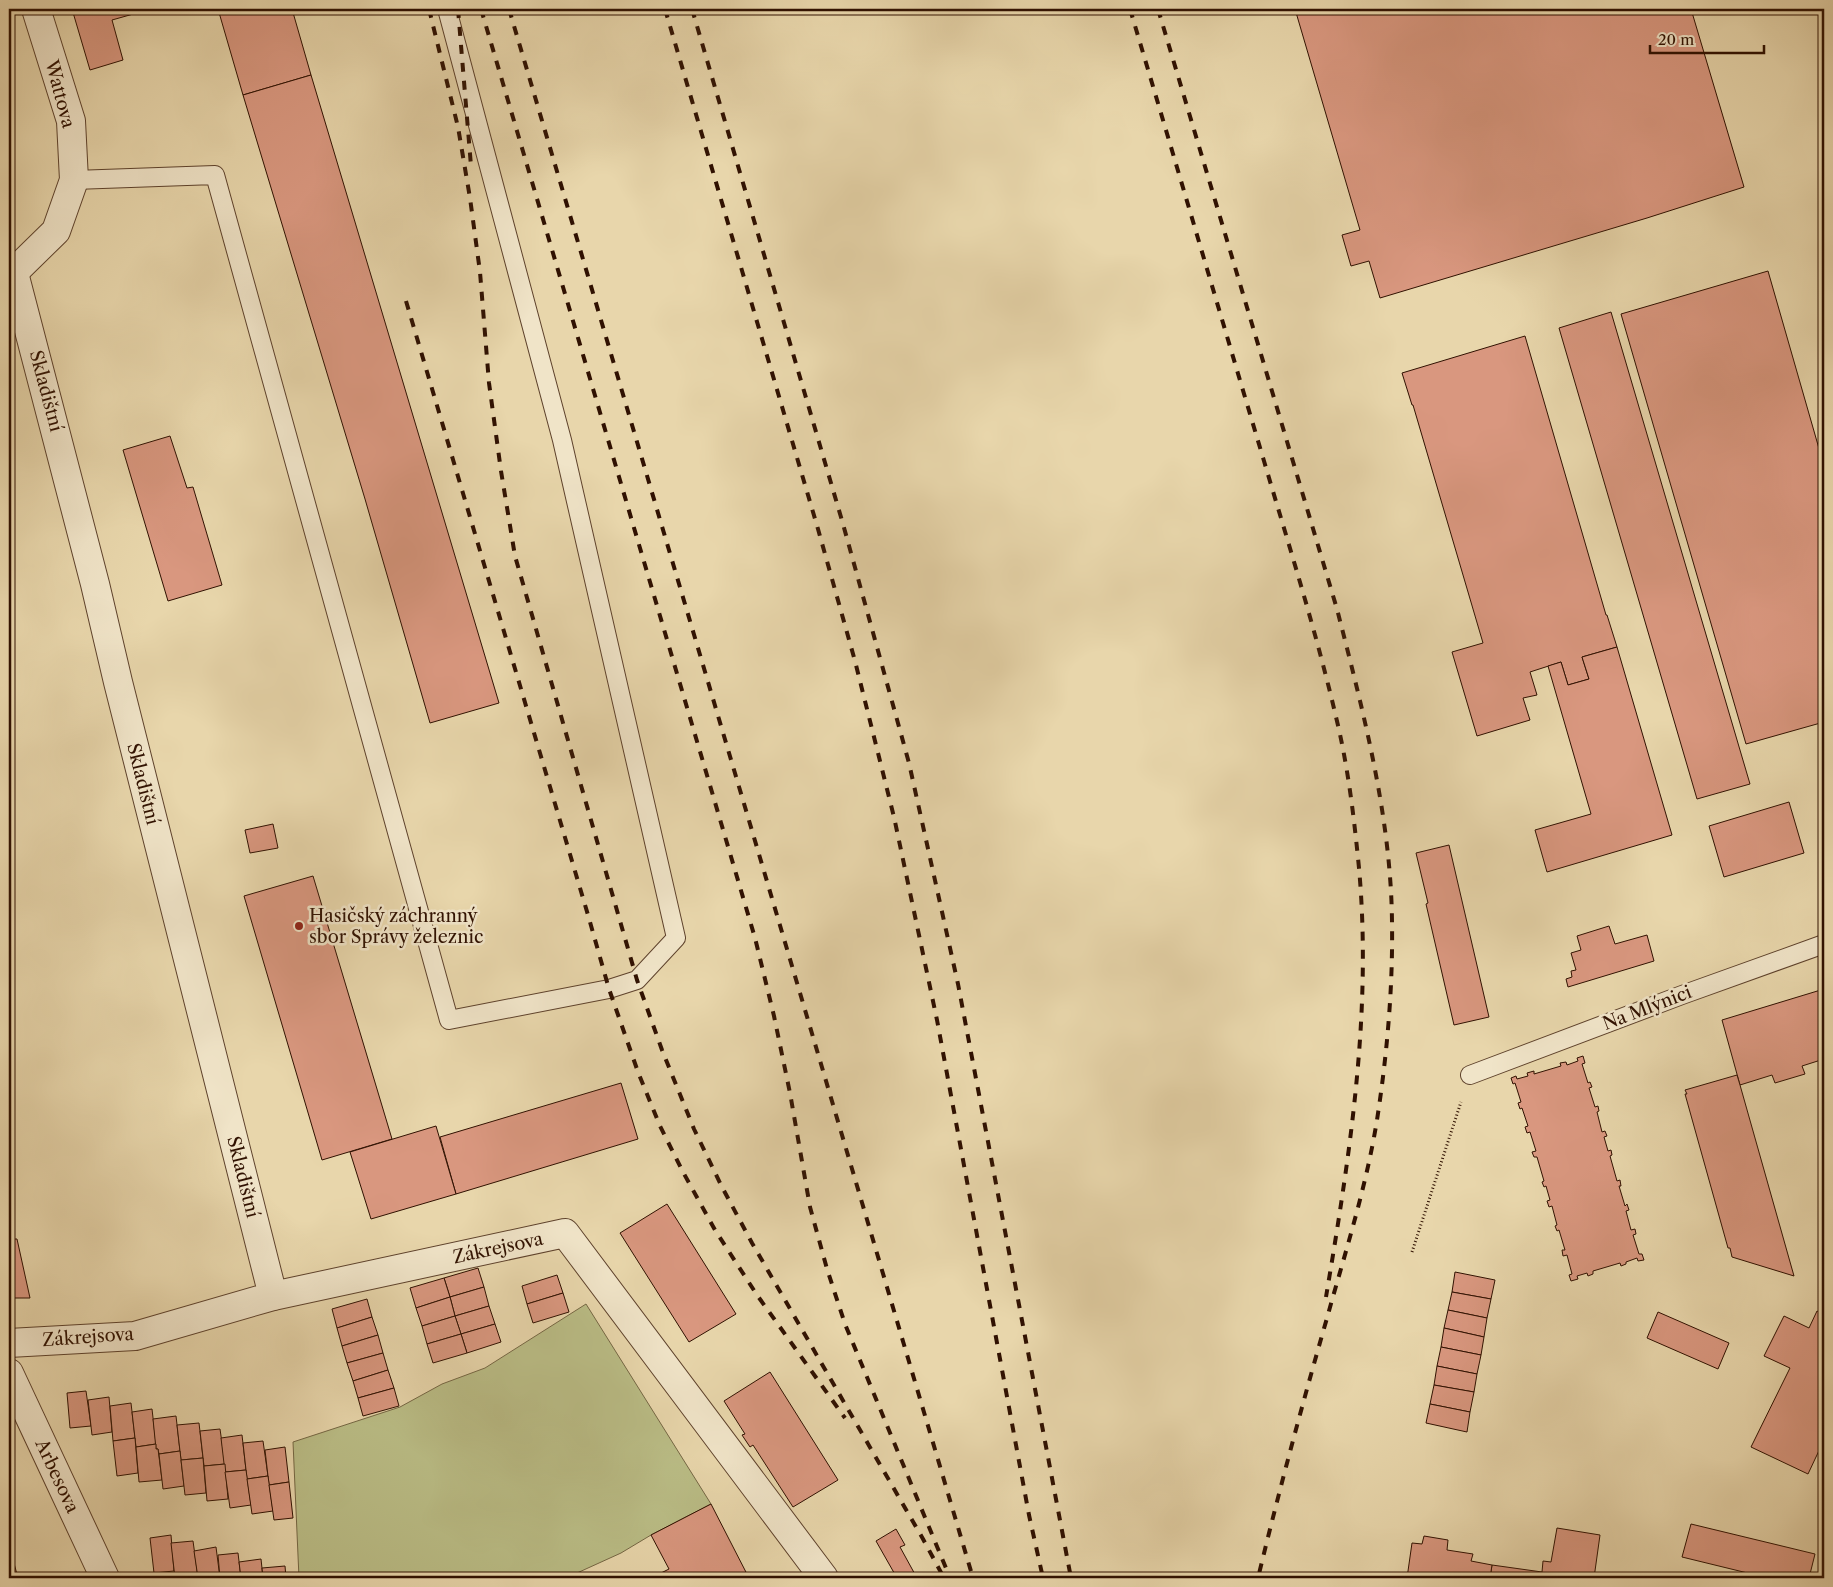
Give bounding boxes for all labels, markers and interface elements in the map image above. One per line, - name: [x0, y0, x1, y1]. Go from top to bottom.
- scale bar: [1650, 22, 1764, 54]
- text: 20 m: [1658, 30, 1694, 49]
- street label: Wattova: [40, 57, 80, 131]
- street label: Skladištní: [25, 348, 68, 435]
- street label: Skladištní: [122, 741, 164, 828]
- place label: Hasičský záchranný sbor Správy železnic: [309, 905, 483, 948]
- marker: Hasičský záchranný sbor Správy železnic: [293, 920, 305, 932]
- street label: Na Mlýnici: [1599, 981, 1695, 1035]
- street label: Skladištní: [222, 1134, 264, 1221]
- street label: Zákrejsova: [451, 1228, 546, 1268]
- street label: Zákrejsova: [42, 1323, 135, 1351]
- street label: Arbesova: [30, 1435, 84, 1517]

